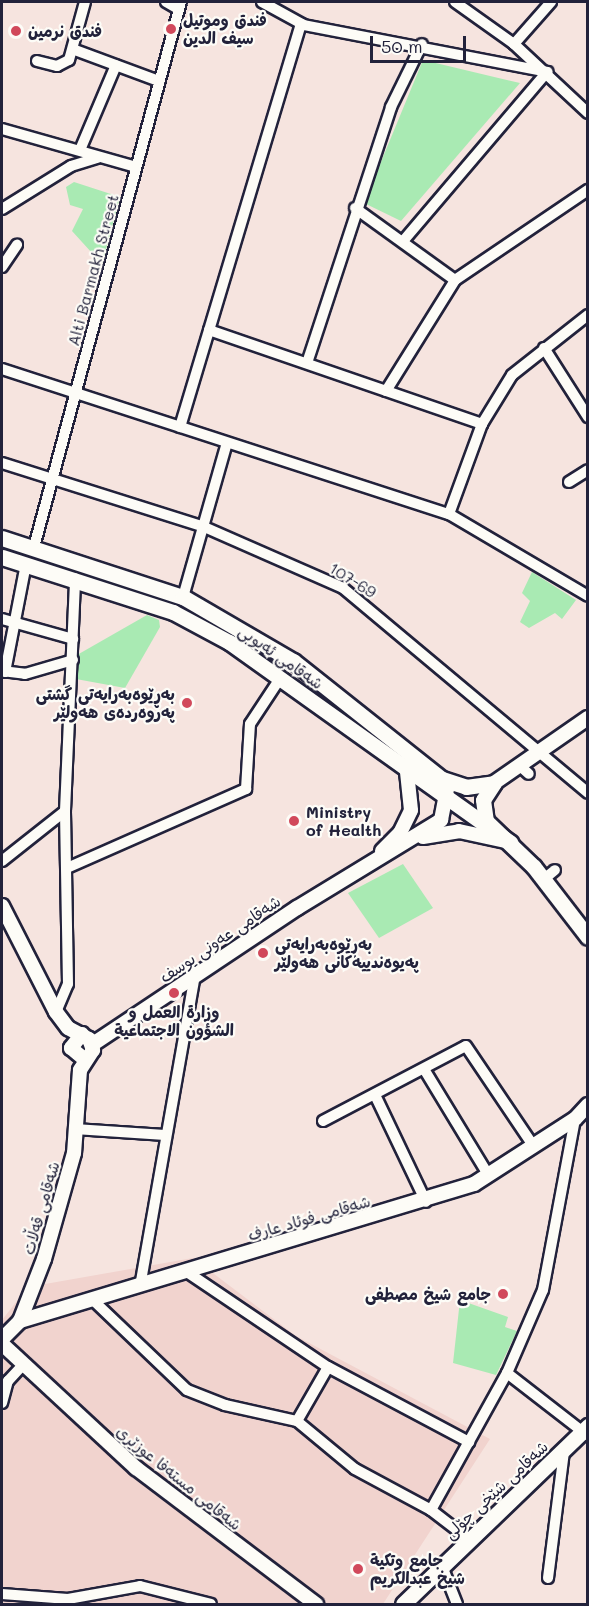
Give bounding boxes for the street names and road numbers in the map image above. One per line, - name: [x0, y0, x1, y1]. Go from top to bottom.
- street label: Alti Barmakh Street: [63, 192, 123, 348]
- street label: 107-69: [326, 558, 380, 602]
- street label: شەقامی ئەیوبی: [235, 621, 327, 693]
- street label: شەقامی عەونی یوسف: [156, 891, 284, 987]
- street label: شەقامی قەڵات: [19, 1159, 63, 1257]
- street label: شەقامی فوئاد عارف: [246, 1191, 372, 1245]
- street label: شەقامی مستەفا عوزێری: [113, 1422, 245, 1534]
- street label: شەقامی شێخی چۆلی: [440, 1437, 552, 1543]

